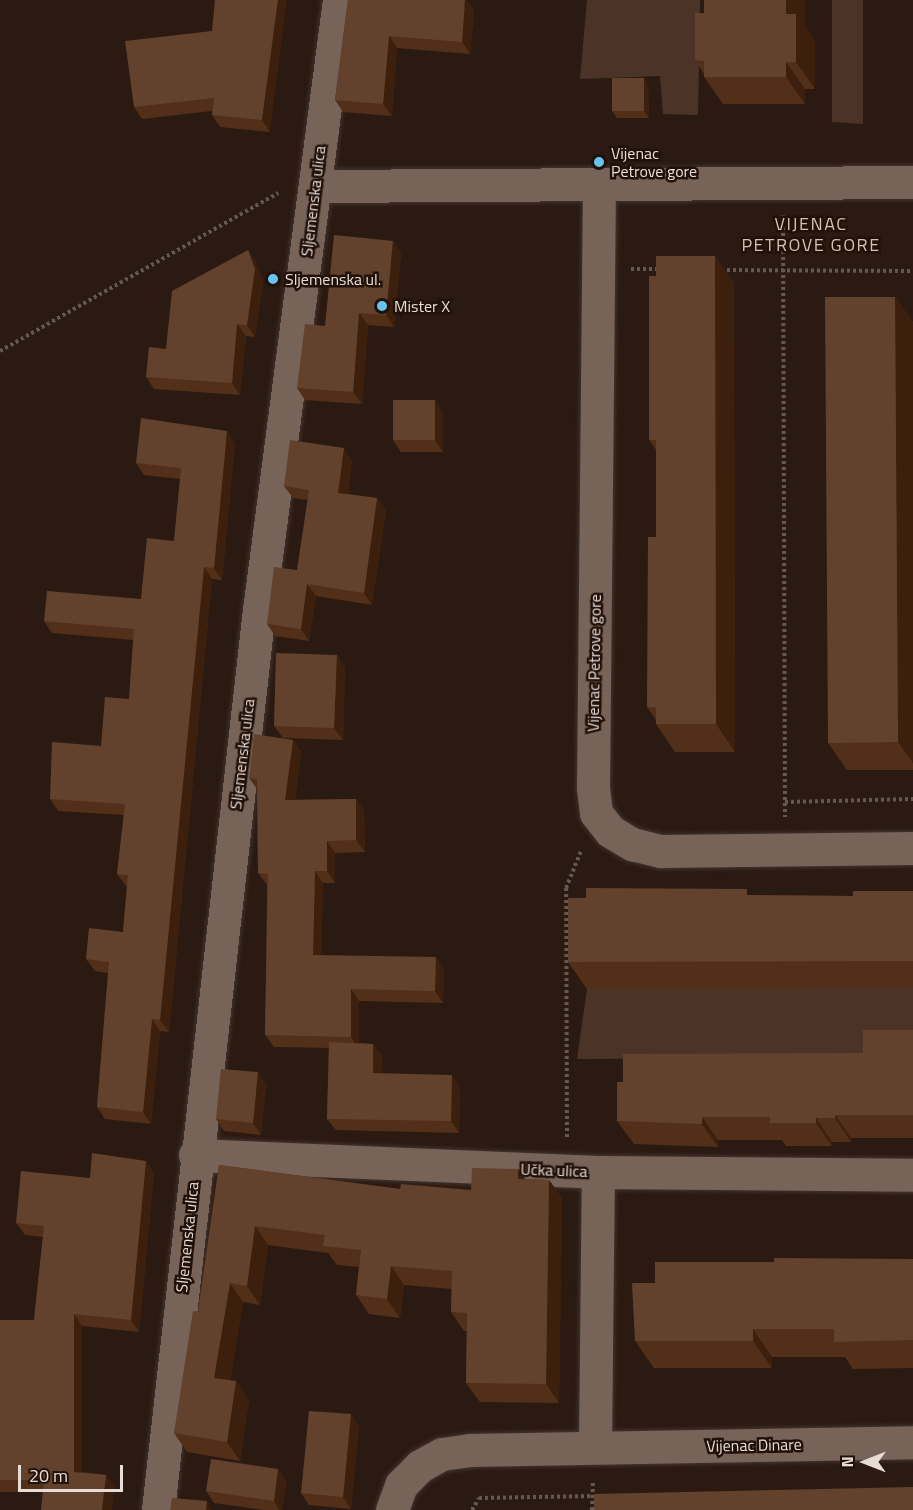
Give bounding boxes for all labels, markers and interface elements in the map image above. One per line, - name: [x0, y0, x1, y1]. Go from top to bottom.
- place label: Vijenac Petrove gore: [611, 143, 697, 181]
- street label: Sljemenska ulica: [297, 145, 329, 257]
- marker: Vijenac Petrove gore: [592, 155, 606, 169]
- district label: VIJENAC PETROVE GORE: [741, 214, 881, 256]
- place label: Sljemenska ul.: [285, 269, 381, 289]
- marker: Sljemenska ul.: [266, 272, 280, 286]
- place label: Mister X: [394, 296, 450, 316]
- marker: Mister X: [375, 299, 389, 313]
- street label: Vijenac Petrove gore: [583, 594, 605, 732]
- street label: Sljemenska ulica: [226, 698, 258, 810]
- street label: Učka ulica: [520, 1159, 588, 1181]
- street label: Sljemenska ulica: [172, 1181, 202, 1293]
- north arrow: [835, 1432, 895, 1492]
- street label: Vijenac Dinare: [706, 1435, 802, 1455]
- scale bar: [21, 1453, 126, 1491]
- text: N: [835, 1456, 859, 1468]
- text: 20 m: [29, 1462, 68, 1489]

